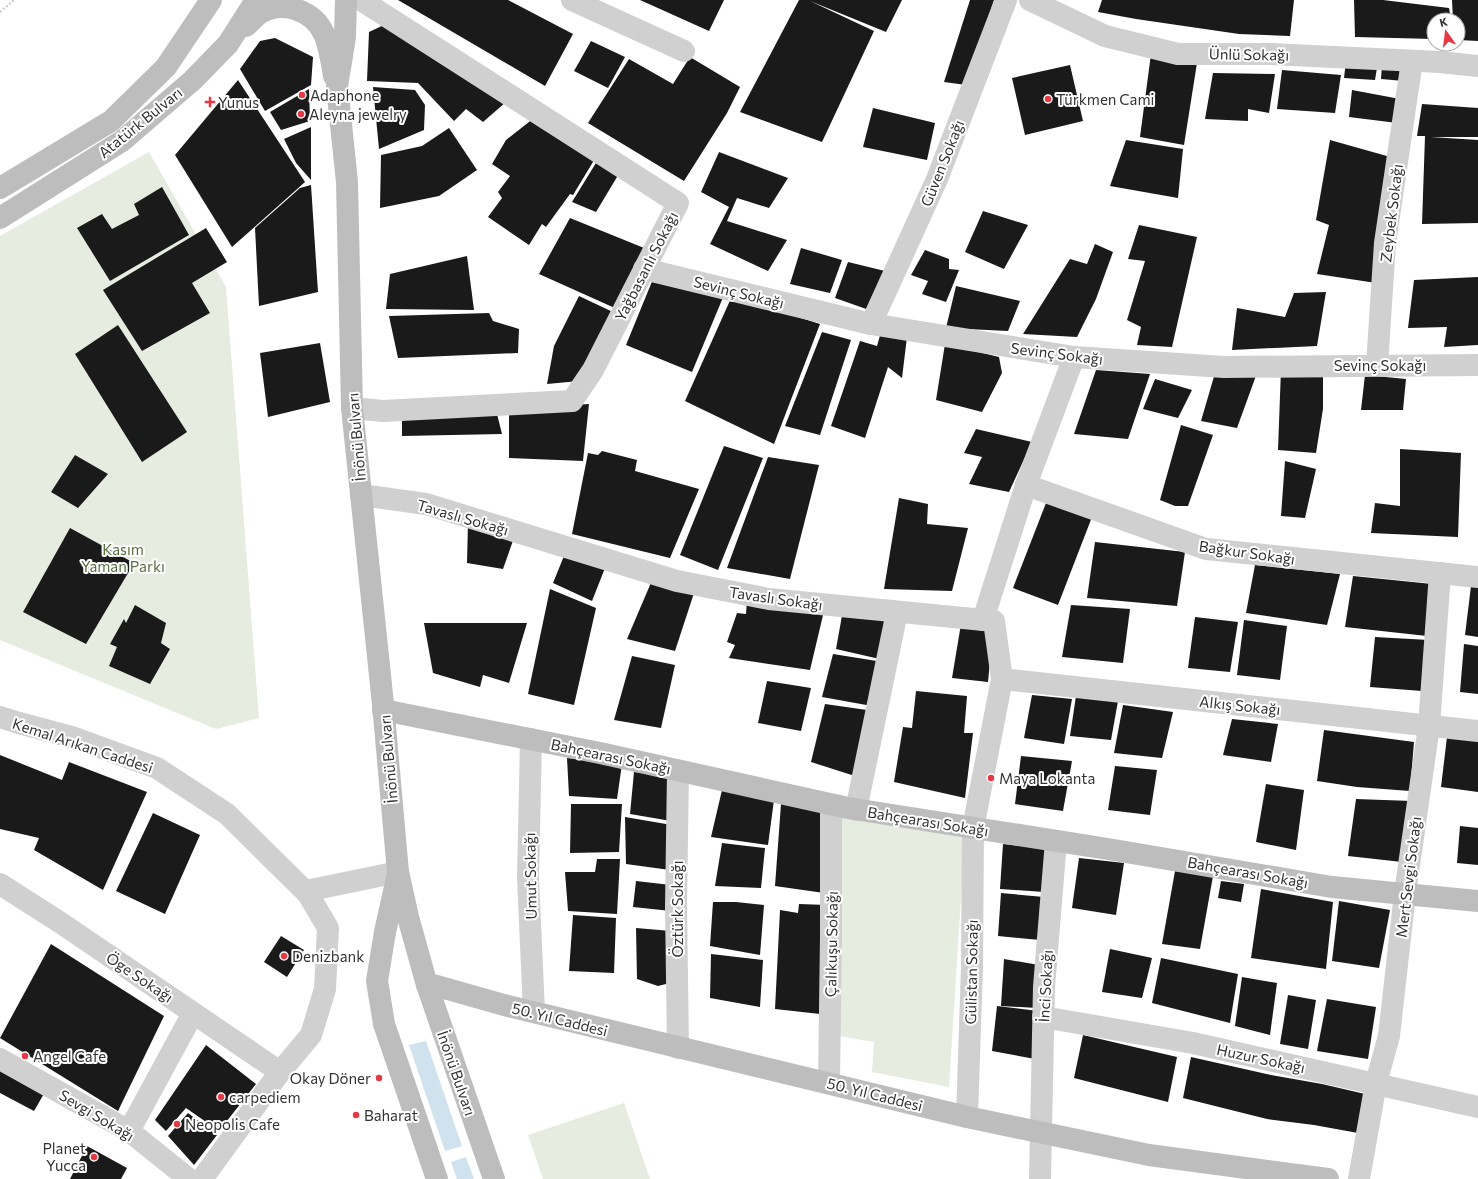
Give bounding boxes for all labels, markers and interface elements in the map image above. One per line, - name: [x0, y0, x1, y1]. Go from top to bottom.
- north arrow: [1426, 12, 1466, 52]
- text: K: [1438, 14, 1449, 29]
- street label: Ünlü Sokağı: [1209, 44, 1289, 64]
- street label: Atatürk Bulvarı: [95, 83, 185, 161]
- place label: Adaphone: [310, 86, 380, 104]
- marker: Adaphone: [297, 90, 307, 100]
- place label: Türkmen Cami: [1056, 90, 1154, 108]
- place label: Yunus: [218, 93, 259, 111]
- marker: Türkmen Cami: [1043, 94, 1053, 104]
- marker: Yunus: [205, 97, 215, 107]
- place label: Aleyna jewelry: [309, 105, 407, 123]
- marker: Aleyna jewelry: [296, 109, 306, 119]
- street label: Güven Sokağı: [916, 117, 968, 209]
- street label: Zeybek Sokağı: [1376, 163, 1406, 263]
- street label: Yağbasanlı Sokağı: [611, 208, 681, 324]
- street label: Sevinç Sokağı: [692, 272, 786, 312]
- street label: Sevinç Sokağı: [1010, 338, 1104, 368]
- street label: Sevinç Sokağı: [1334, 356, 1426, 374]
- street label: İnönü Bulvarı: [343, 392, 369, 482]
- street label: Tavaslı Sokağı: [415, 495, 511, 539]
- street label: Bağkur Sokağı: [1198, 536, 1296, 568]
- park label: Kasım Yaman Parkı: [81, 540, 165, 575]
- street label: Tavaslı Sokağı: [728, 583, 824, 613]
- street label: Alkış Sokağı: [1199, 692, 1281, 718]
- street label: Kemal Arıkan Caddesi: [10, 714, 156, 776]
- street label: İnönü Bulvarı: [375, 714, 401, 804]
- street label: Bahçearası Sokağı: [549, 734, 673, 778]
- place label: Maya Lokanta: [999, 769, 1095, 787]
- marker: Maya Lokanta: [986, 773, 996, 783]
- street label: Bahçearası Sokağı: [866, 803, 990, 839]
- street label: Mert Sevgi Sokağı: [1392, 815, 1424, 939]
- street label: Umut Sokağı: [520, 832, 540, 920]
- street label: Bahçearası Sokağı: [1186, 853, 1310, 891]
- street label: Öztürk Sokağı: [668, 861, 686, 957]
- street label: Çalıkuşu Sokağı: [821, 891, 841, 997]
- street label: Gülistan Sokağı: [961, 919, 981, 1025]
- place label: Denizbank: [292, 947, 364, 965]
- street label: Öge Sokağı: [103, 948, 177, 1006]
- street label: İnci Sokağı: [1034, 949, 1056, 1023]
- marker: Denizbank: [279, 951, 289, 961]
- street label: 50. Yıl Caddesi: [510, 998, 610, 1040]
- street label: İnönü Bulvarı: [434, 1028, 480, 1118]
- street label: Huzur Sokağı: [1215, 1040, 1307, 1076]
- place label: Angel Cafe: [33, 1047, 106, 1065]
- marker: Angel Cafe: [20, 1051, 30, 1061]
- place label: Okay Döner: [290, 1069, 371, 1087]
- marker: Okay Döner: [374, 1073, 384, 1083]
- street label: 50. Yıl Caddesi: [825, 1073, 925, 1115]
- street label: Sevgi Sokağı: [56, 1085, 138, 1145]
- place label: carpediem: [229, 1088, 301, 1106]
- marker: carpediem: [216, 1092, 226, 1102]
- place label: Baharat: [364, 1106, 418, 1124]
- marker: Baharat: [351, 1110, 361, 1120]
- place label: Neopolis Cafe: [185, 1115, 280, 1133]
- marker: Neopolis Cafe: [172, 1119, 182, 1129]
- place label: Planet Yucca: [42, 1139, 86, 1174]
- marker: Planet Yucca: [89, 1152, 99, 1162]

